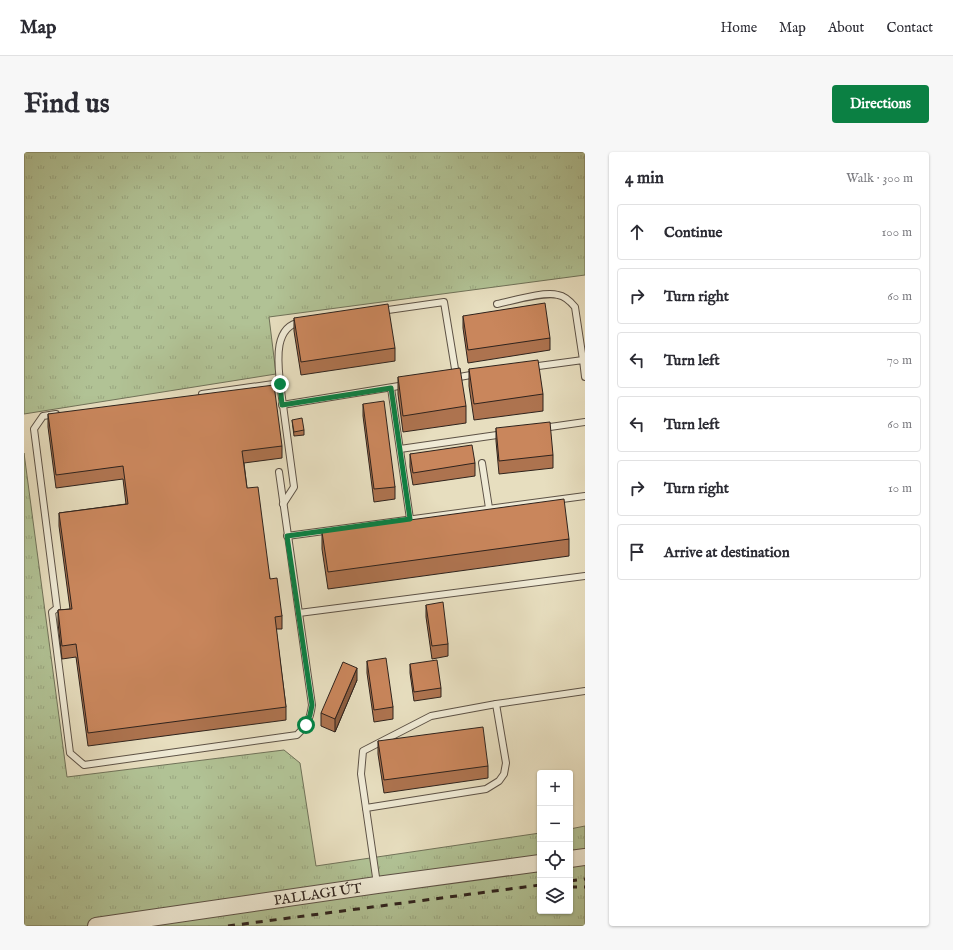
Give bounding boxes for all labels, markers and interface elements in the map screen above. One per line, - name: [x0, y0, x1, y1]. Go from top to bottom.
- text: Map: [20, 16, 56, 40]
- text: Home: [721, 19, 757, 37]
- text: Map: [779, 19, 806, 37]
- text: About: [828, 19, 864, 37]
- text: Contact: [886, 19, 933, 37]
- button: Directions: [832, 85, 929, 123]
- text: Find us: [24, 87, 110, 122]
- text: 4 min: [625, 168, 664, 189]
- text: Walk · 300 m: [846, 170, 913, 187]
- icon: ahead: [626, 221, 648, 243]
- text: Continue: [664, 223, 722, 242]
- text: 100 m: [882, 224, 912, 241]
- icon: right: [626, 285, 648, 307]
- text: Turn right: [664, 287, 729, 306]
- text: 60 m: [887, 288, 912, 305]
- icon: left: [626, 349, 648, 371]
- text: Turn left: [664, 351, 720, 370]
- text: 70 m: [887, 352, 912, 369]
- route end: [271, 375, 289, 393]
- icon: left: [626, 413, 648, 435]
- text: Turn left: [664, 415, 720, 434]
- text: 60 m: [887, 416, 912, 433]
- icon: right: [626, 477, 648, 499]
- text: Turn right: [664, 479, 729, 498]
- text: 10 m: [888, 480, 912, 497]
- icon: arrive: [626, 541, 648, 563]
- text: Arrive at destination: [664, 543, 790, 562]
- route start: [297, 716, 315, 734]
- map controls: [537, 770, 573, 914]
- button: +: [537, 770, 573, 806]
- button: −: [537, 806, 573, 842]
- button: locate: [537, 842, 573, 878]
- button: layers: [537, 878, 573, 914]
- street label: PALLAGI ÚT: [273, 879, 364, 910]

